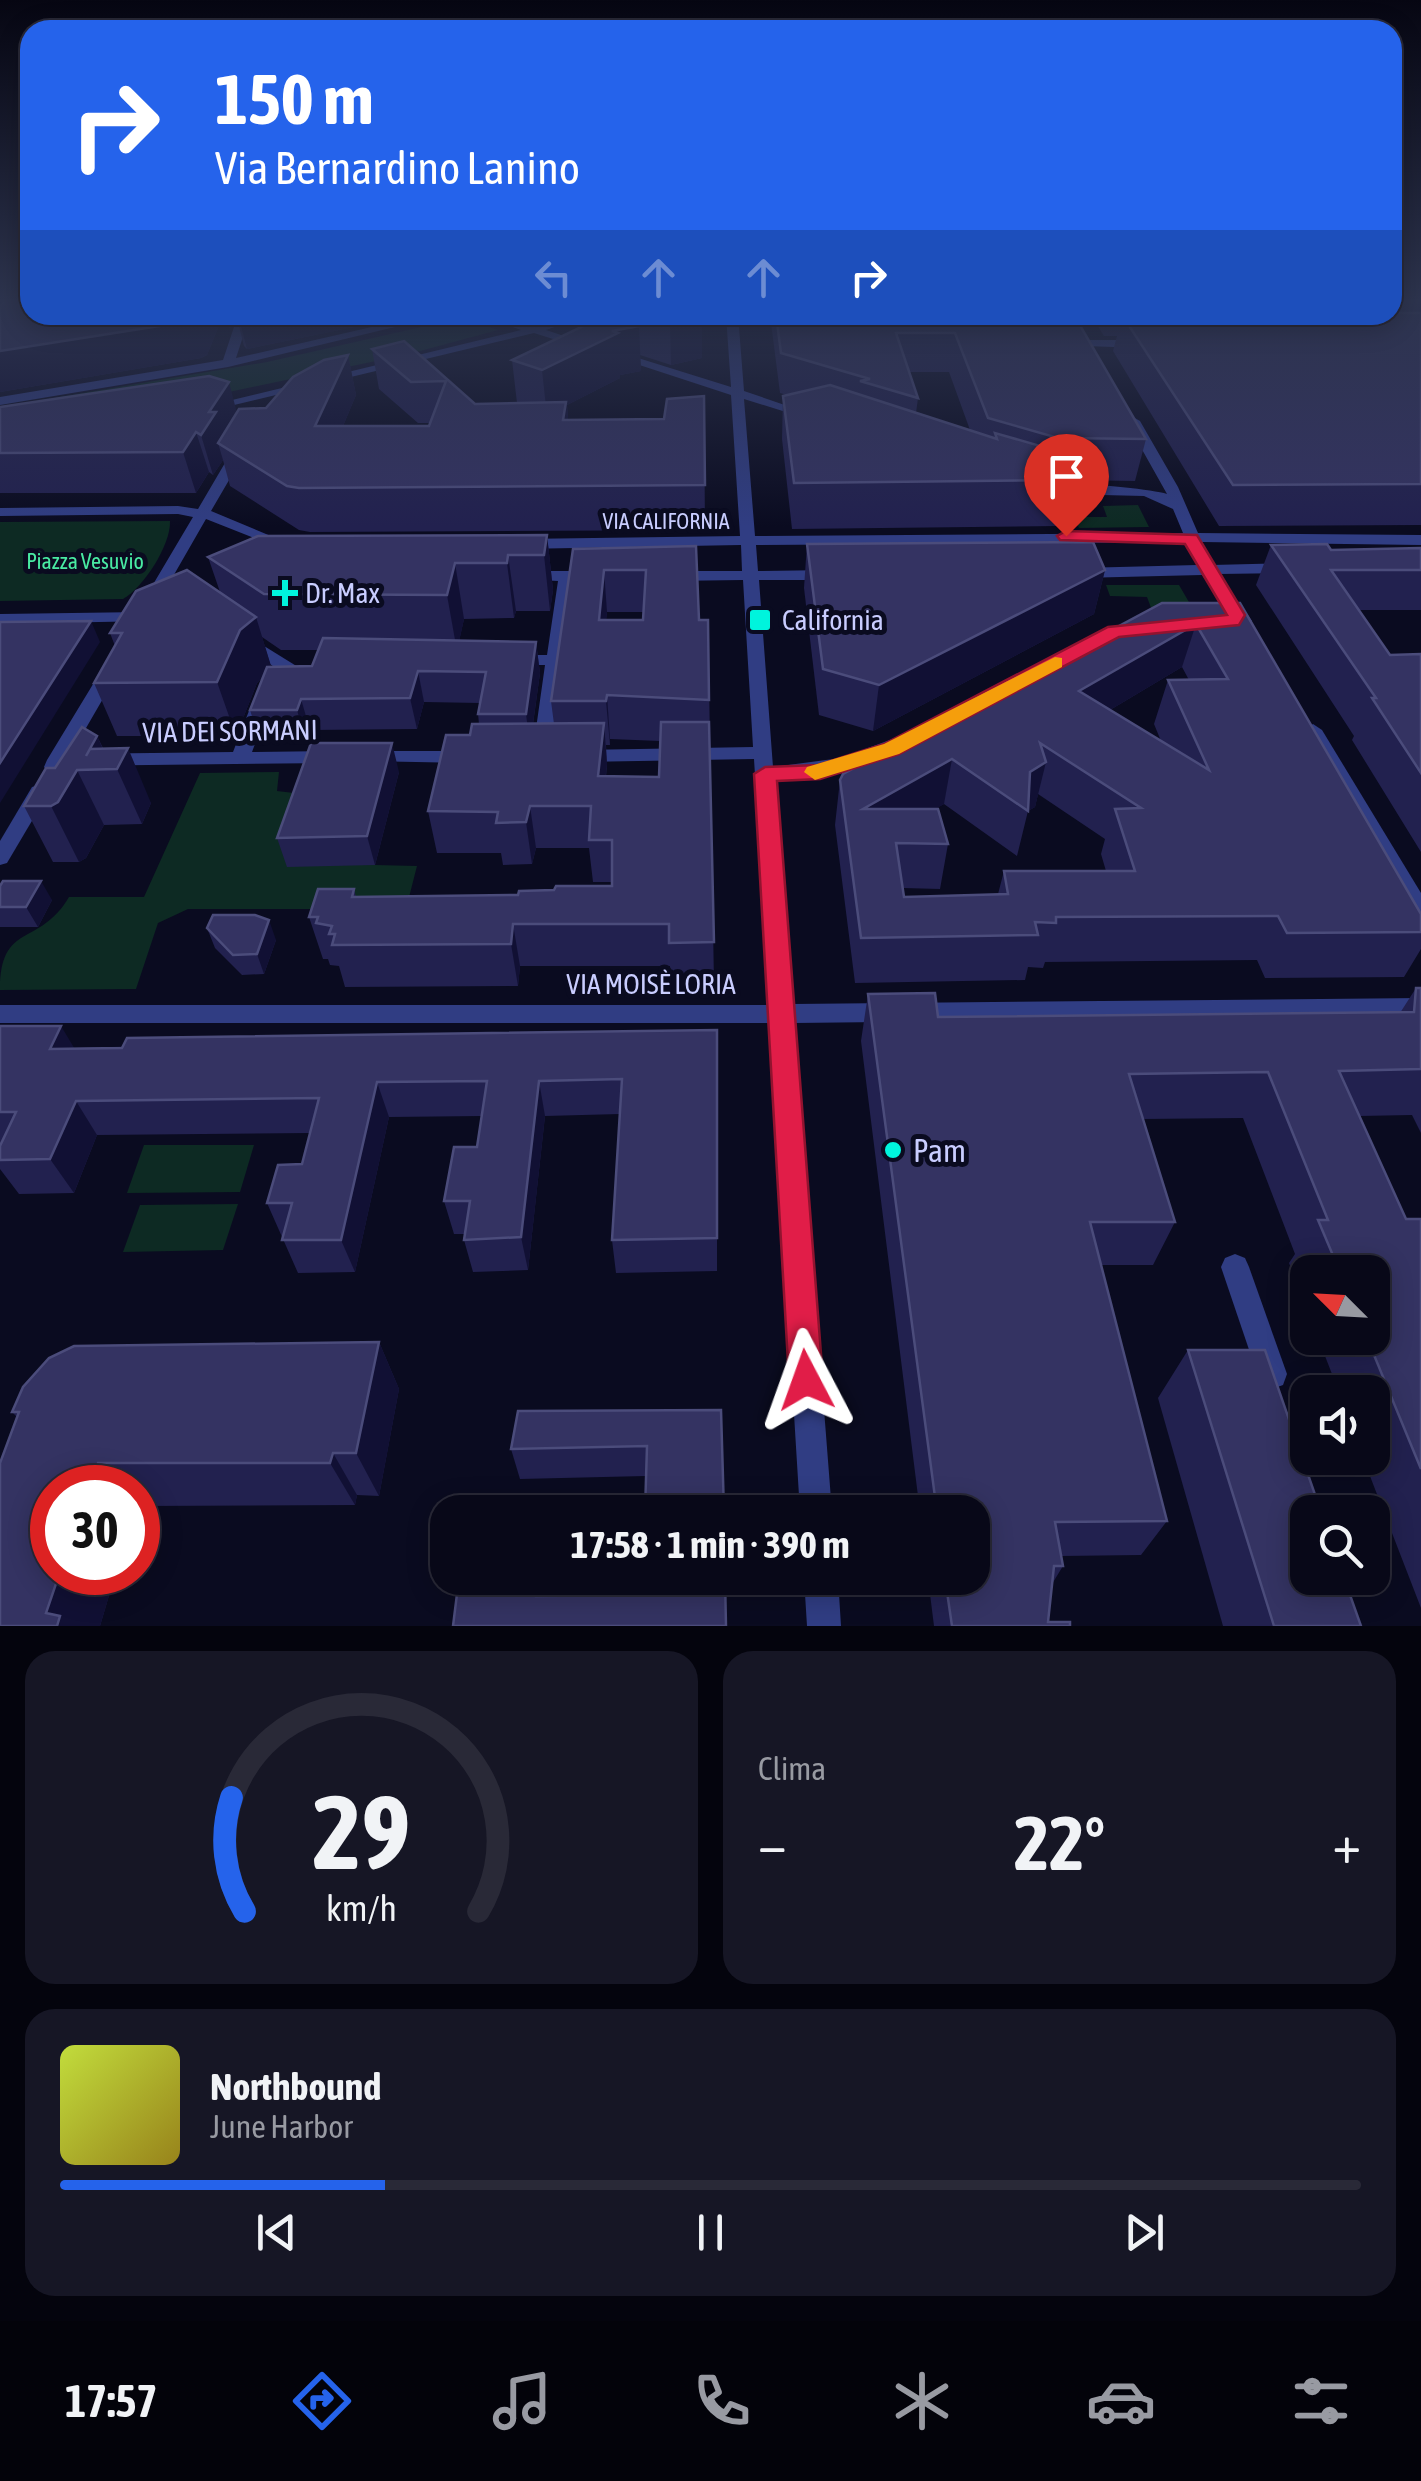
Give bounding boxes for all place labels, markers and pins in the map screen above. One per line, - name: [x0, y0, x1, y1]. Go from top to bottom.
- pin: [1024, 434, 1109, 537]
- place label: Dr. Max: [305, 577, 380, 609]
- marker: Dr. Max: [274, 582, 296, 604]
- place label: California: [782, 604, 884, 636]
- marker: California: [747, 607, 773, 633]
- place label: Pam: [913, 1132, 966, 1169]
- marker: Pam: [882, 1139, 904, 1161]

